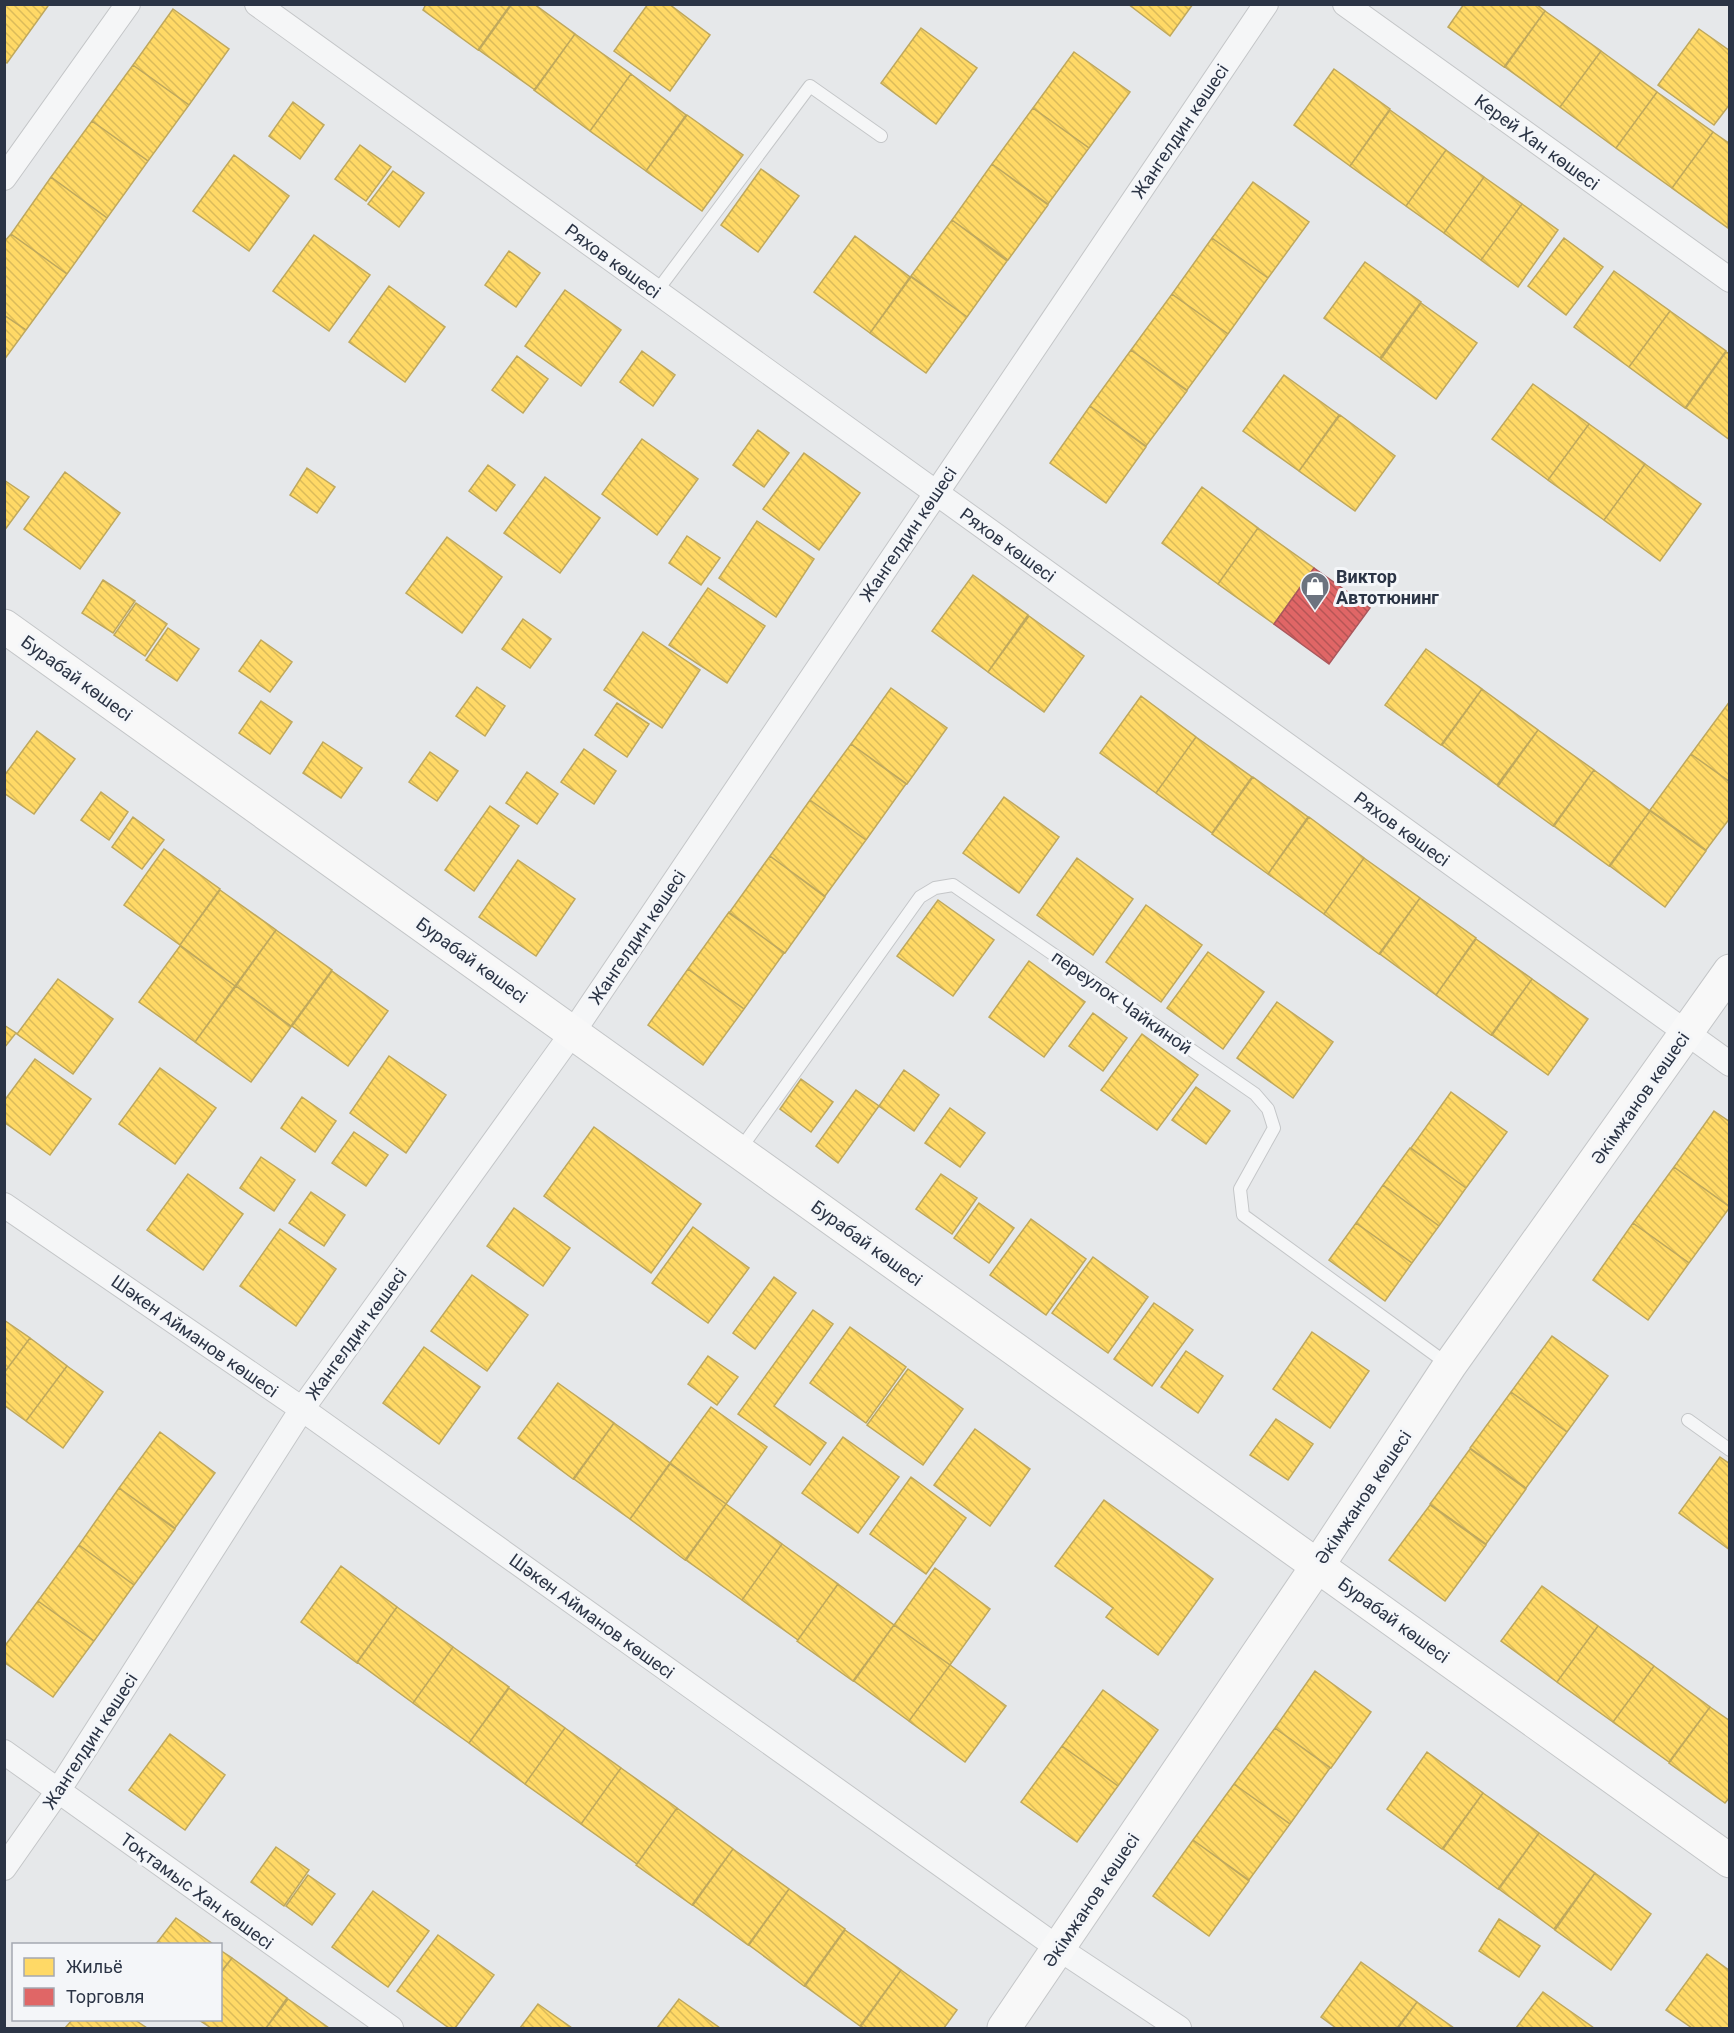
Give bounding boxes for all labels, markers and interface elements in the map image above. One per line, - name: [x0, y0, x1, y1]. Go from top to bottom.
- street label: Жангелдин көшесі: [1127, 60, 1233, 202]
- street label: Керей Хан көшесі: [1471, 90, 1603, 194]
- street label: Ряхов көшесі: [561, 219, 665, 303]
- street label: Жангелдин көшесі: [855, 463, 961, 605]
- street label: Ряхов көшесі: [956, 503, 1060, 587]
- place label: Виктор Автотюнинг: [1336, 566, 1439, 608]
- shop icon: Виктор Автотюнинг: [1299, 570, 1331, 612]
- street label: Бурабай көшесі: [17, 631, 137, 725]
- street label: Ряхов көшесі: [1350, 787, 1454, 871]
- street label: Жангелдин көшесі: [584, 866, 690, 1008]
- street label: Бурабай көшесі: [412, 913, 532, 1007]
- street label: переулок Чайкиной: [1048, 946, 1196, 1058]
- street label: Әкімжанов көшесі: [1586, 1028, 1694, 1168]
- street label: Бурабай көшесі: [807, 1196, 927, 1290]
- street label: Жангелдин көшесі: [301, 1264, 411, 1404]
- street label: Шәкен Айманов көшесі: [108, 1270, 282, 1402]
- street label: Әкімжанов көшесі: [1311, 1426, 1415, 1568]
- street label: Шәкен Айманов көшесі: [505, 1549, 679, 1683]
- street label: Бурабай көшесі: [1334, 1573, 1454, 1667]
- street label: Жангелдин көшесі: [38, 1669, 142, 1813]
- street label: Тоқтамыс Хан көшесі: [116, 1828, 278, 1954]
- street label: Әкімжанов көшесі: [1039, 1829, 1143, 1971]
- legend: [12, 1943, 222, 2021]
- text: Жильё: [66, 1956, 122, 1977]
- text: Торговля: [66, 1986, 144, 2007]

